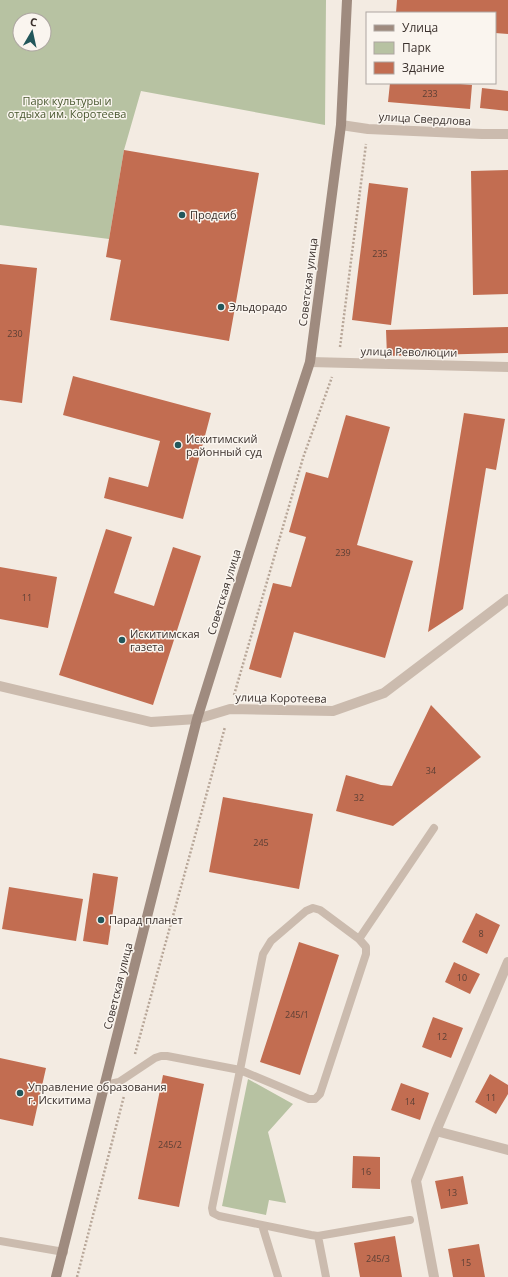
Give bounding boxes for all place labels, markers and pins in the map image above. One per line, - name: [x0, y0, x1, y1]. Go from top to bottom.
- place label: Продсиб: [190, 207, 236, 222]
- marker: Продсиб: [177, 210, 187, 220]
- place label: Эльдорадо: [229, 299, 288, 314]
- marker: Эльдорадо: [216, 302, 226, 312]
- place label: Искитимский районный суд: [186, 431, 262, 459]
- marker: Искитимский районный суд: [173, 440, 183, 450]
- place label: Искитимская газета: [130, 626, 200, 654]
- marker: Искитимская газета: [117, 635, 127, 645]
- place label: Парад планет: [109, 912, 183, 927]
- marker: Парад планет: [96, 915, 106, 925]
- place label: Управление образования г. Искитима: [28, 1079, 167, 1107]
- marker: Управление образования г. Искитима: [15, 1088, 25, 1098]

